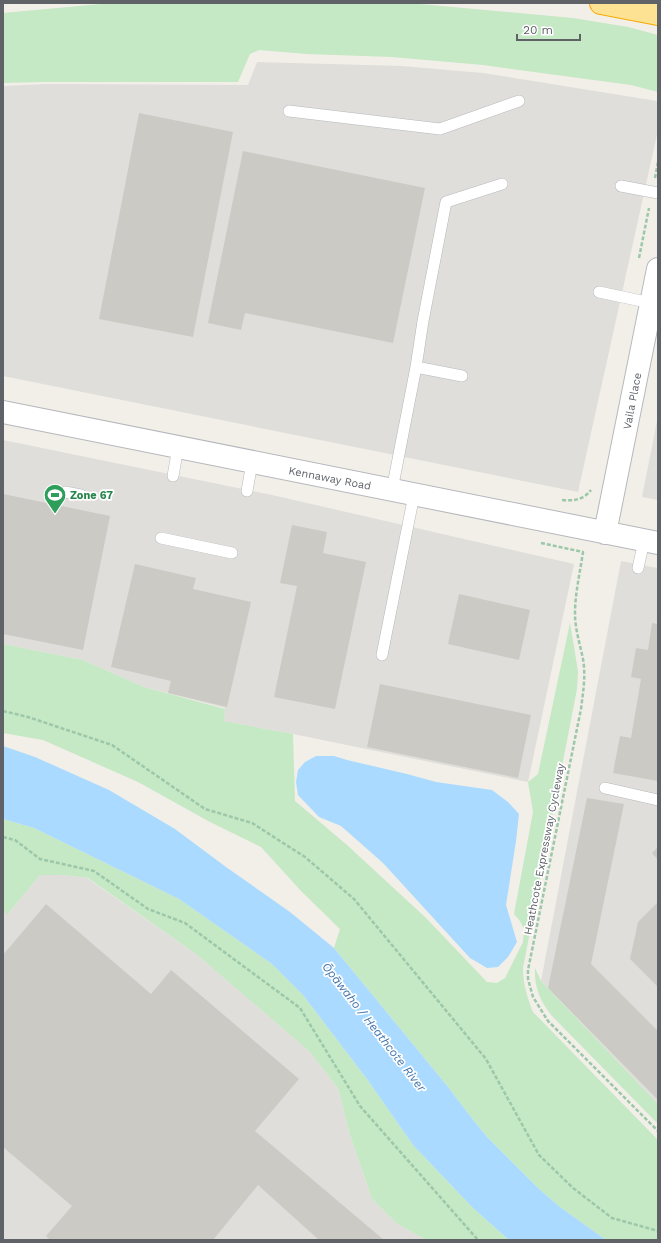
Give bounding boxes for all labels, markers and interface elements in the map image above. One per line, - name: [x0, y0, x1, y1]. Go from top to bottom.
- scale bar: [517, 16, 580, 42]
- text: 20 m: [523, 23, 553, 37]
- street label: Vaila Place: [621, 372, 644, 431]
- street label: Kennaway Road: [288, 464, 372, 493]
- sports icon: Zone 67: [42, 482, 68, 515]
- place label: Zone 67: [70, 489, 113, 502]
- street label: Heathcote Expressway Cycleway: [521, 762, 568, 936]
- water label: Ōpāwaho / Heathcote River: [319, 960, 430, 1095]

